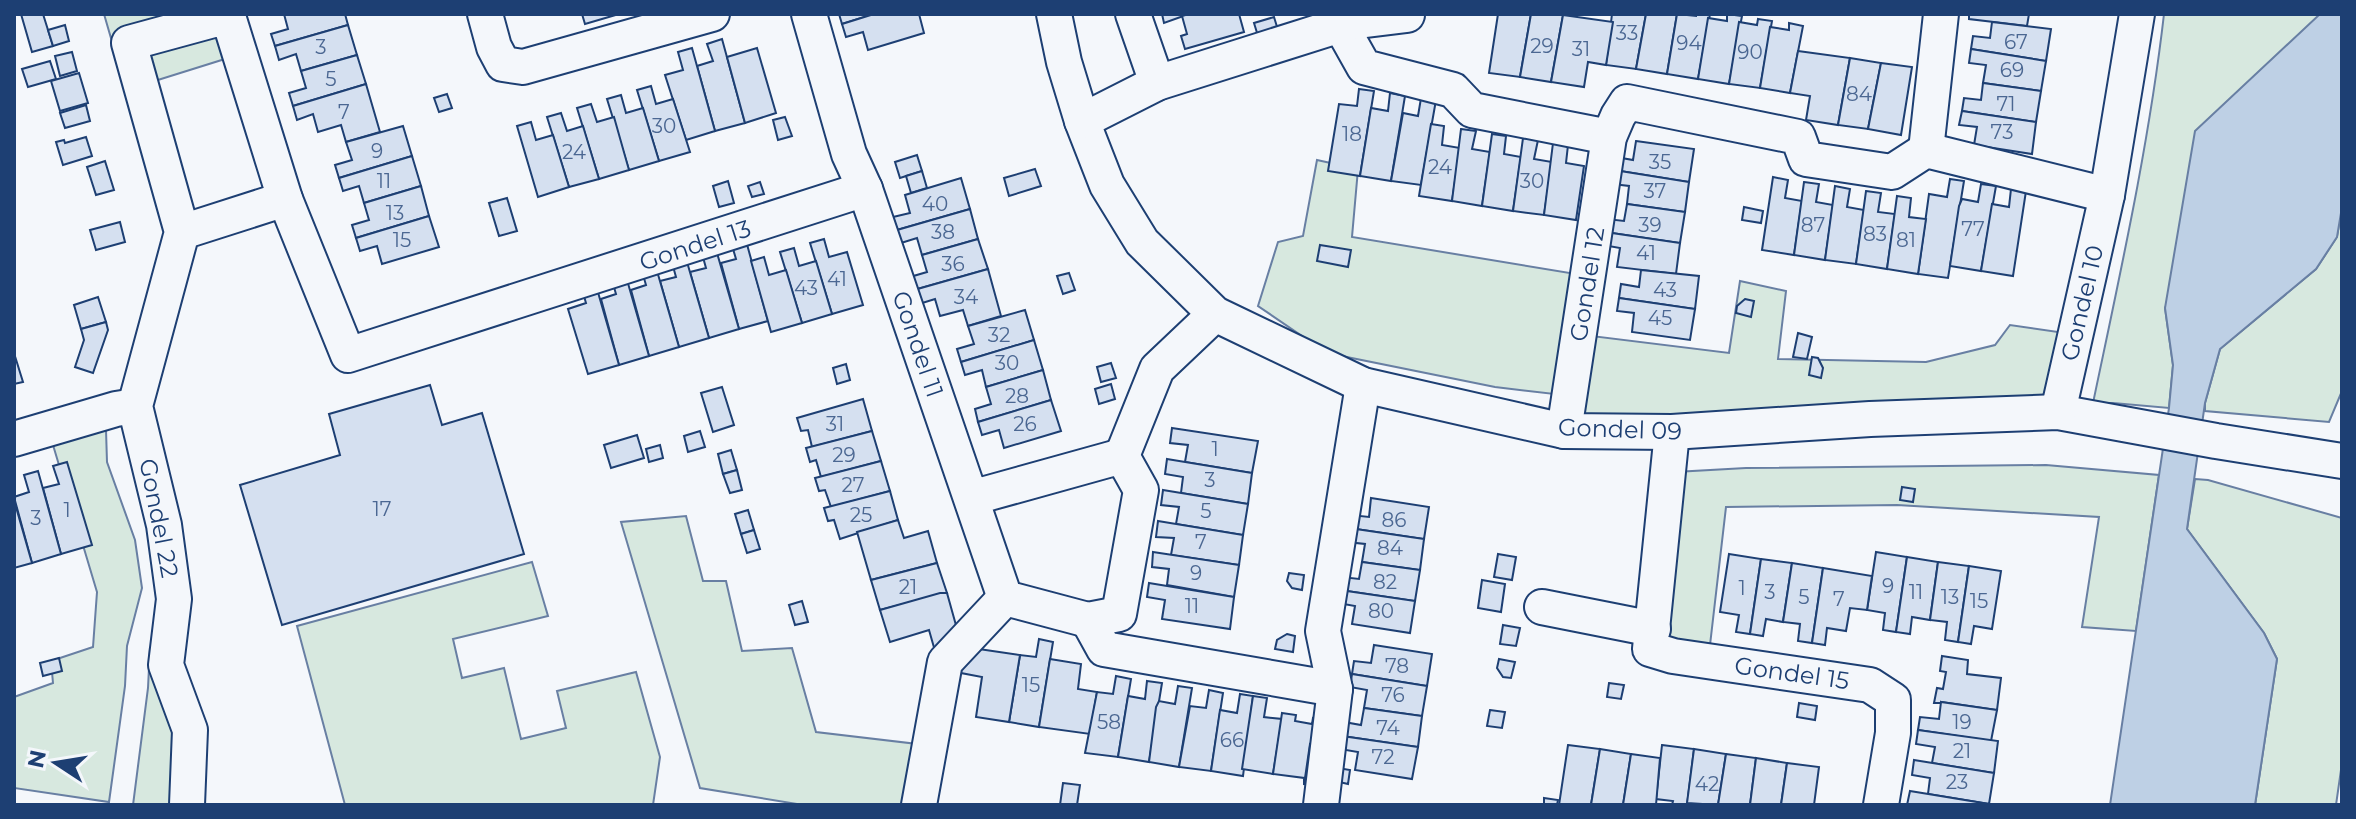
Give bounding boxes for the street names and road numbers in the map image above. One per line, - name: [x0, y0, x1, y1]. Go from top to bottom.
- street label: Gondel 13: [636, 213, 754, 277]
- street label: Gondel 12: [1564, 225, 1610, 343]
- street label: Gondel 10: [2055, 242, 2109, 364]
- street label: Gondel 11: [886, 287, 950, 401]
- street label: Gondel 09: [1558, 412, 1682, 446]
- street label: Gondel 22: [133, 456, 185, 580]
- street label: Gondel 15: [1733, 651, 1851, 695]

